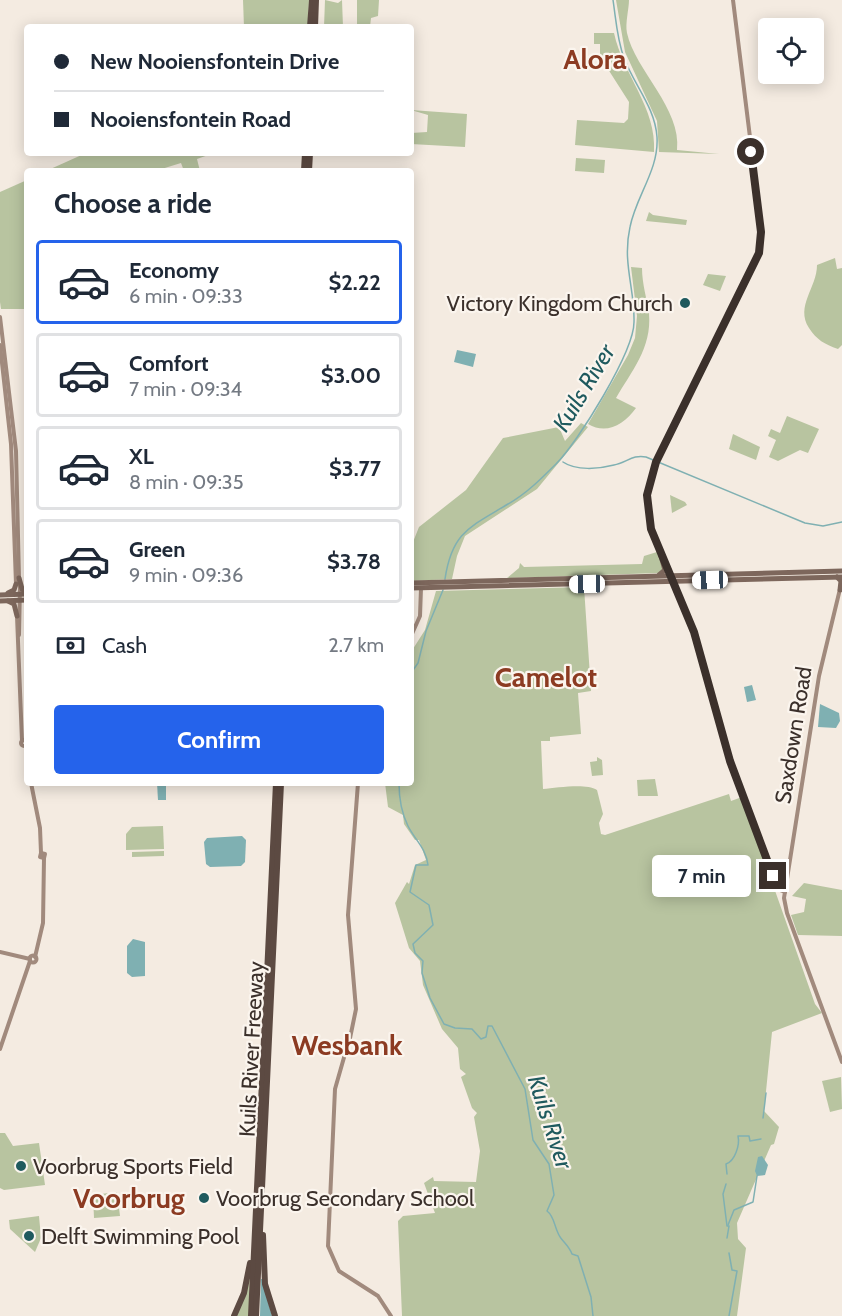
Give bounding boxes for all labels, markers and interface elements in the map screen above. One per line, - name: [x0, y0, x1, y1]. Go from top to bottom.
- map controls: [758, 18, 824, 84]
- button: locate: [758, 18, 824, 84]
- district label: Alora: [563, 42, 627, 76]
- text: New Nooiensfontein Drive: [90, 48, 339, 75]
- text: Nooiensfontein Road: [90, 106, 291, 133]
- route start: [737, 138, 764, 165]
- text: Choose a ride: [54, 187, 212, 220]
- icon: car: [57, 255, 111, 309]
- text: Economy: [129, 257, 219, 284]
- text: $2.22: [328, 269, 381, 296]
- text: 6 min · 09:33: [129, 284, 243, 308]
- place label: Victory Kingdom Church: [446, 290, 673, 317]
- marker: Victory Kingdom Church: [678, 296, 692, 310]
- water label: Kuils River: [546, 337, 622, 437]
- icon: car: [57, 348, 111, 402]
- text: Comfort: [129, 350, 208, 377]
- text: $3.00: [321, 362, 381, 389]
- text: 7 min · 09:34: [129, 377, 242, 401]
- icon: car: [57, 441, 111, 495]
- text: XL: [129, 443, 154, 470]
- text: $3.77: [329, 455, 381, 482]
- text: 8 min · 09:35: [129, 470, 243, 494]
- icon: car: [57, 534, 111, 588]
- text: Green: [129, 536, 185, 563]
- text: $3.78: [327, 548, 381, 575]
- text: 9 min · 09:36: [129, 563, 243, 587]
- car: [692, 570, 728, 590]
- car: [569, 575, 605, 593]
- icon: cash: [54, 629, 87, 662]
- text: Cash: [102, 632, 147, 659]
- text: 2.7 km: [328, 633, 384, 657]
- district label: Camelot: [495, 660, 597, 694]
- street label: Saxdown Road: [769, 665, 818, 806]
- button: Confirm: [54, 705, 384, 774]
- callout: 7 min: [653, 855, 752, 897]
- route end: [759, 862, 786, 889]
- text: 7 min: [678, 864, 725, 888]
- street label: Kuils River Freeway: [233, 961, 270, 1137]
- district label: Wesbank: [291, 1028, 403, 1062]
- water label: Kuils River: [522, 1071, 580, 1174]
- place label: Voorbrug Sports Field: [33, 1153, 233, 1180]
- marker: Voorbrug Sports Field: [14, 1159, 28, 1173]
- district label: Voorbrug: [73, 1181, 185, 1215]
- place label: Voorbrug Secondary School: [216, 1185, 475, 1212]
- marker: Voorbrug Secondary School: [197, 1191, 211, 1205]
- place label: Delft Swimming Pool: [41, 1223, 240, 1250]
- marker: Delft Swimming Pool: [22, 1229, 36, 1243]

